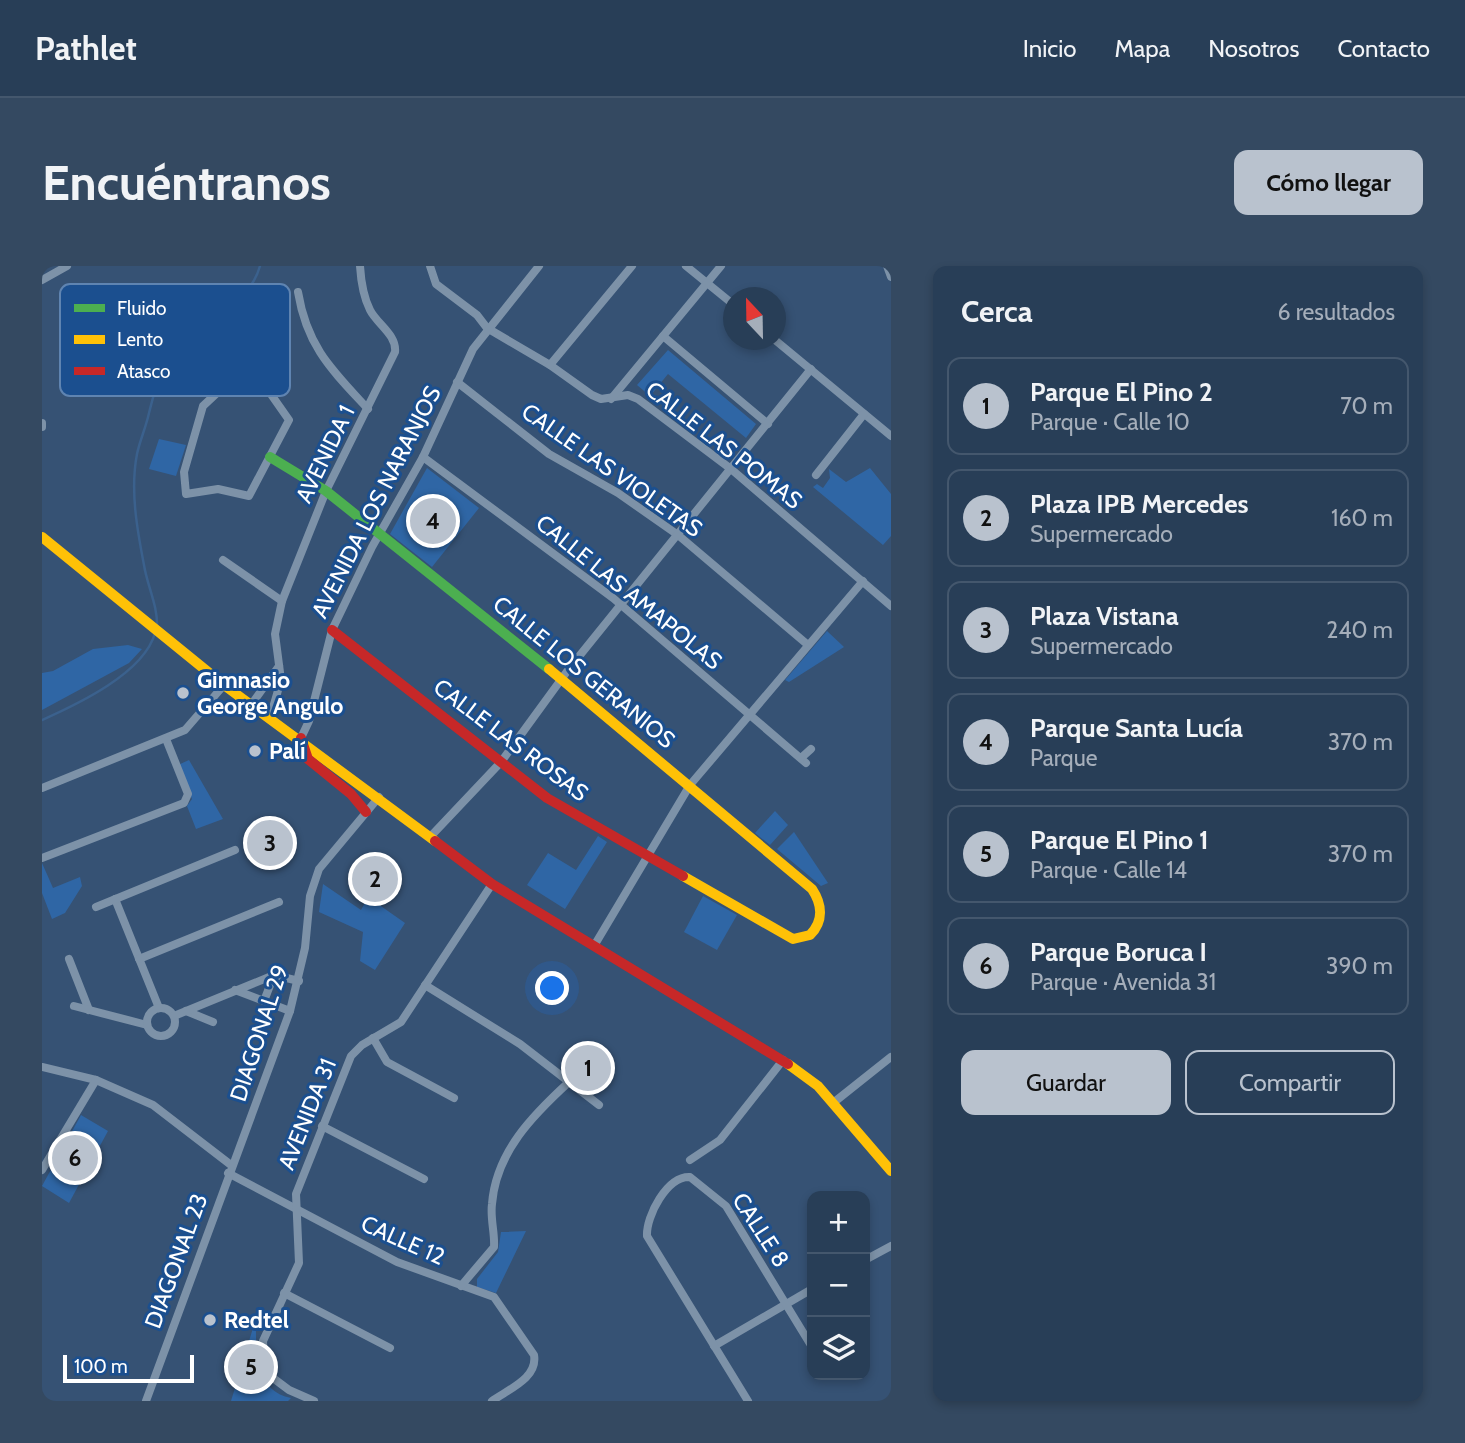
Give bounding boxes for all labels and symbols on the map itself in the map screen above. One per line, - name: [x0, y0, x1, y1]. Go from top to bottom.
- legend: [60, 284, 290, 396]
- north arrow: [723, 287, 786, 350]
- text: Fluido: [117, 297, 166, 320]
- text: Lento: [117, 328, 163, 351]
- text: Atasco: [117, 360, 171, 383]
- street label: CALLE LAS POMAS: [640, 375, 808, 515]
- street label: AVENIDA LOS NARANJOS: [305, 381, 447, 623]
- street label: CALLE LAS VIOLETAS: [516, 397, 708, 543]
- street label: AVENIDA 1: [289, 401, 361, 507]
- pin: 4: [410, 495, 456, 547]
- street label: CALLE LAS AMAPOLAS: [531, 509, 727, 675]
- street label: CALLE LOS GERANIOS: [487, 590, 681, 754]
- place label: Gimnasio George Angulo: [197, 666, 343, 720]
- street label: CALLE LAS ROSAS: [428, 673, 594, 807]
- marker: Gimnasio George Angulo: [175, 685, 191, 701]
- place label: Palí: [269, 737, 306, 765]
- marker: Palí: [247, 743, 263, 759]
- pin: 3: [247, 817, 293, 869]
- pin: 2: [352, 853, 398, 905]
- street label: DIAGONAL 29: [224, 961, 294, 1105]
- your location: [535, 971, 569, 1005]
- pin: 1: [565, 1042, 611, 1094]
- street label: AVENIDA 31: [272, 1054, 342, 1174]
- pin: 6: [52, 1132, 98, 1184]
- street label: CALLE 8: [727, 1187, 795, 1273]
- street label: DIAGONAL 23: [139, 1190, 213, 1332]
- street label: CALLE 12: [357, 1209, 449, 1271]
- place label: Redtel: [224, 1306, 289, 1334]
- marker: Redtel: [202, 1312, 218, 1328]
- pin: 5: [228, 1341, 274, 1393]
- scale bar: [63, 1352, 194, 1384]

